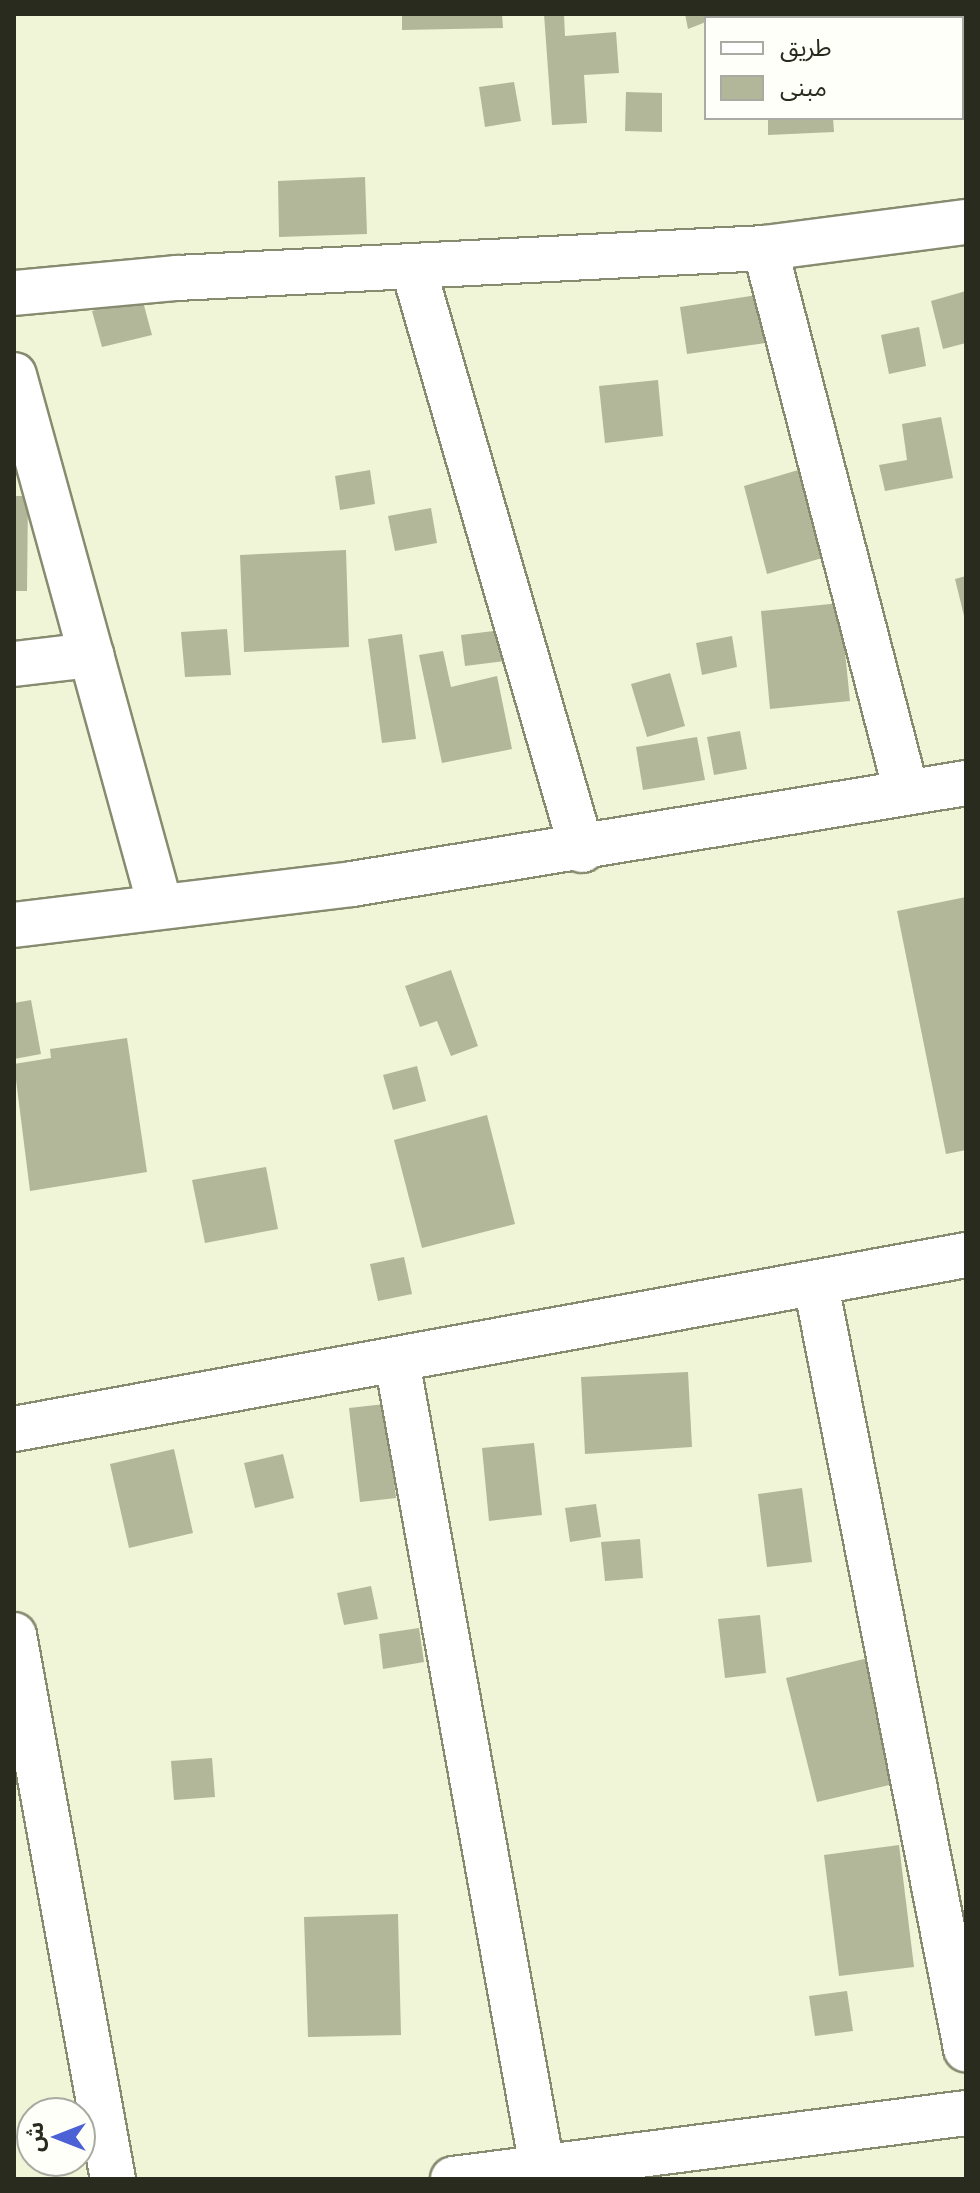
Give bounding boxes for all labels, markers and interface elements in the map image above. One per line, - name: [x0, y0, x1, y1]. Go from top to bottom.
- legend: [704, 16, 964, 120]
- text: طريق: [780, 30, 832, 62]
- text: مبنى: [780, 70, 827, 102]
- north arrow: [16, 2097, 96, 2177]
- text: ش: [19, 2122, 49, 2152]

